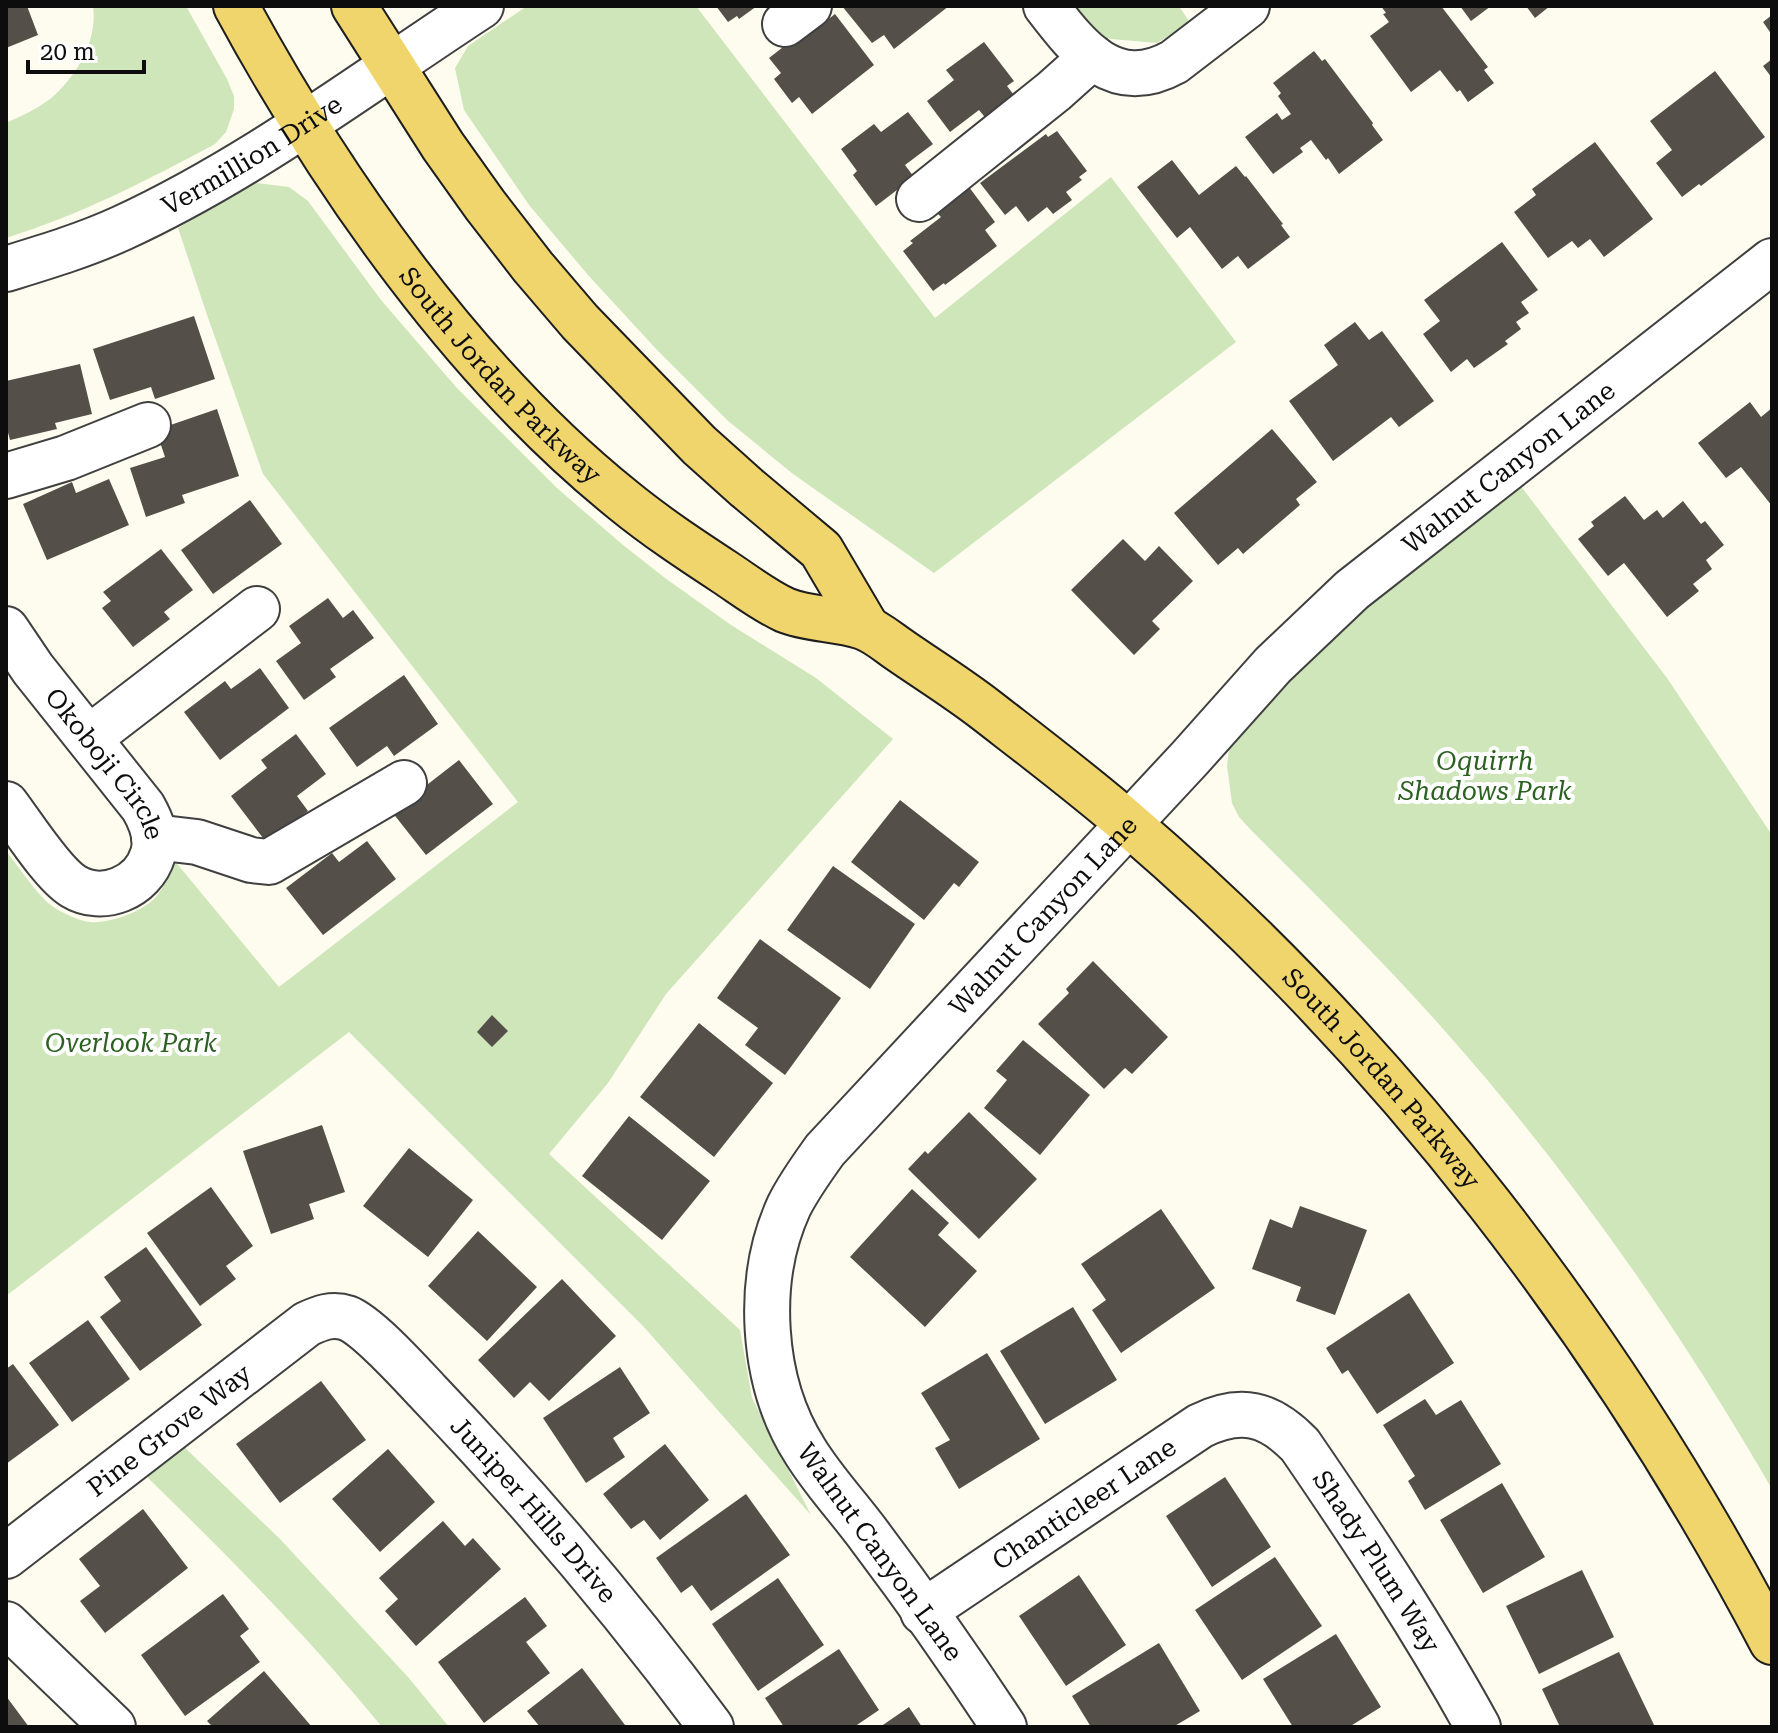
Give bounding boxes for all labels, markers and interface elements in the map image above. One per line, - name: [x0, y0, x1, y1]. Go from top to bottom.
- scale bar: [28, 24, 144, 74]
- text: 20 m: [40, 38, 95, 66]
- street label: Vermillion Drive: [157, 89, 347, 221]
- street label: South Jordan Parkway: [393, 261, 608, 490]
- street label: Walnut Canyon Lane: [1396, 375, 1621, 560]
- street label: Okoboji Circle: [39, 682, 170, 842]
- park label: Oquirrh Shadows Park: [1397, 746, 1572, 806]
- street label: Walnut Canyon Lane: [943, 810, 1143, 1022]
- street label: South Jordan Parkway: [1277, 962, 1487, 1195]
- park label: Overlook Park: [45, 1028, 218, 1058]
- street label: Pine Grove Way: [81, 1357, 257, 1503]
- street label: Juniper Hills Drive: [444, 1411, 623, 1609]
- street label: Chanticleer Lane: [987, 1432, 1181, 1576]
- street label: Walnut Canyon Lane: [791, 1437, 969, 1667]
- street label: Shady Plum Way: [1307, 1465, 1447, 1658]

